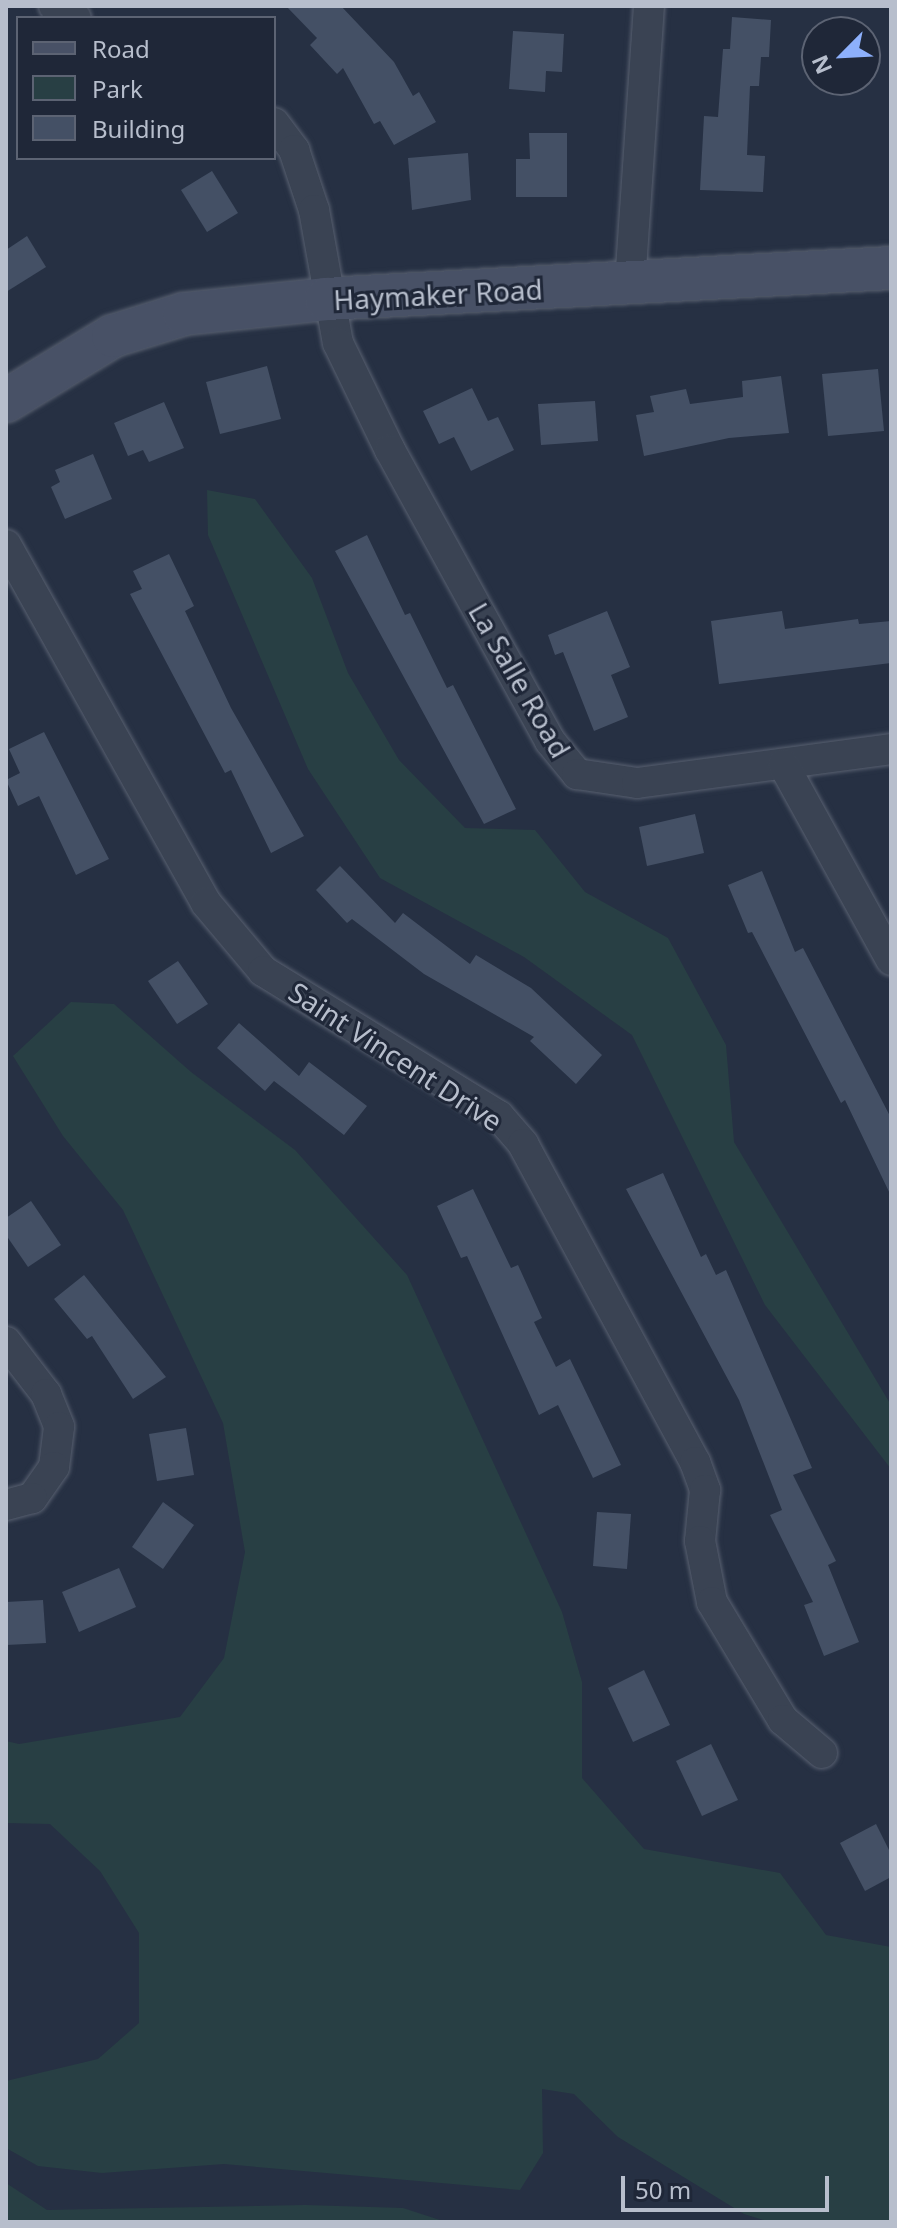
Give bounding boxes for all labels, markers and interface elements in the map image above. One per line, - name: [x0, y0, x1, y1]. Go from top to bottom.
- legend: [16, 16, 276, 160]
- north arrow: [801, 16, 881, 96]
- text: Road: [92, 32, 150, 65]
- text: N: [804, 51, 838, 79]
- text: Park: [92, 72, 143, 105]
- text: Building: [92, 112, 185, 145]
- street label: Haymaker Road: [333, 272, 543, 316]
- street label: La Salle Road: [462, 596, 578, 764]
- street label: Saint Vincent Drive: [283, 975, 509, 1137]
- scale bar: [625, 2160, 833, 2210]
- text: 50 m: [635, 2173, 691, 2206]

